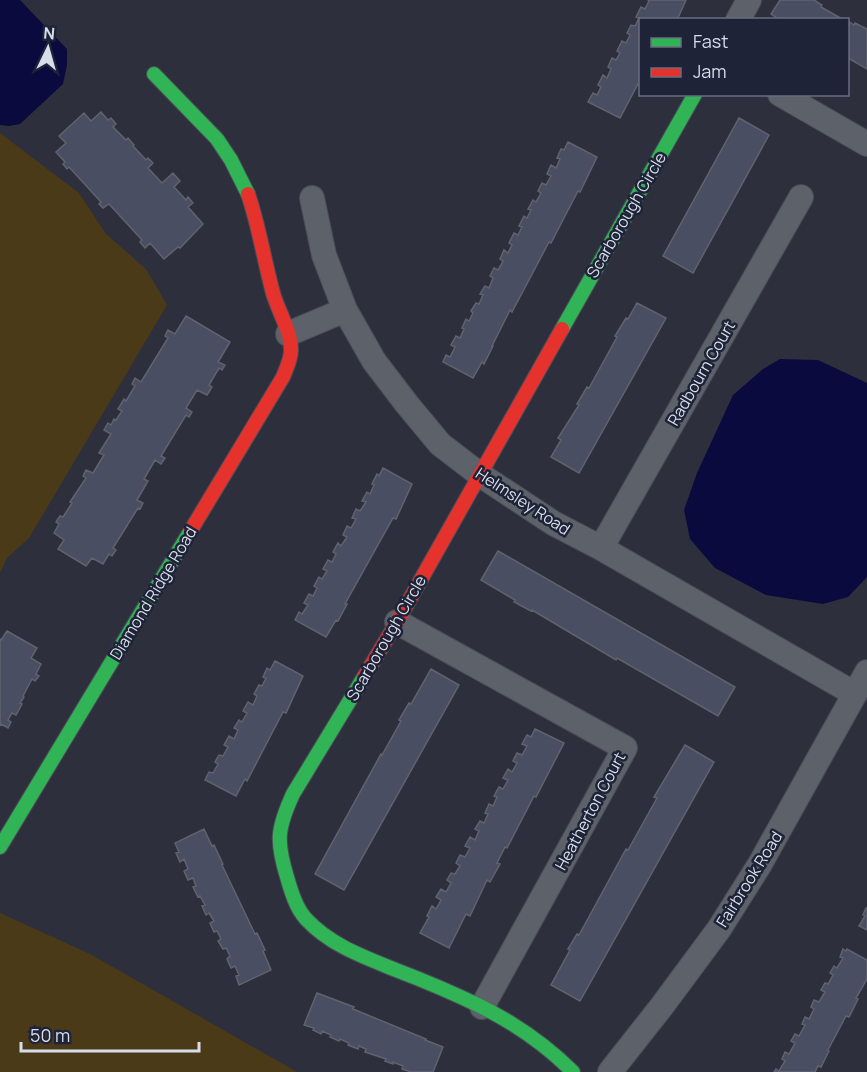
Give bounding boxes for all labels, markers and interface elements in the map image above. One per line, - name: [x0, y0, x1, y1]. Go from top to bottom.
- north arrow: [18, 18, 78, 78]
- legend: [639, 18, 849, 96]
- text: N: [43, 22, 56, 45]
- text: Fast: [693, 29, 728, 53]
- text: Jam: [693, 59, 727, 83]
- street label: Scarborough Circle: [581, 148, 671, 282]
- street label: Radbourn Court: [662, 316, 740, 430]
- street label: Helmsley Road: [472, 462, 574, 540]
- street label: Diamond Ridge Road: [104, 522, 202, 664]
- street label: Scarborough Circle: [341, 571, 431, 705]
- street label: Heatherton Court: [550, 748, 630, 874]
- street label: Fairbrook Road: [711, 827, 787, 931]
- scale bar: [21, 1015, 200, 1053]
- text: 50 m: [30, 1023, 70, 1047]

